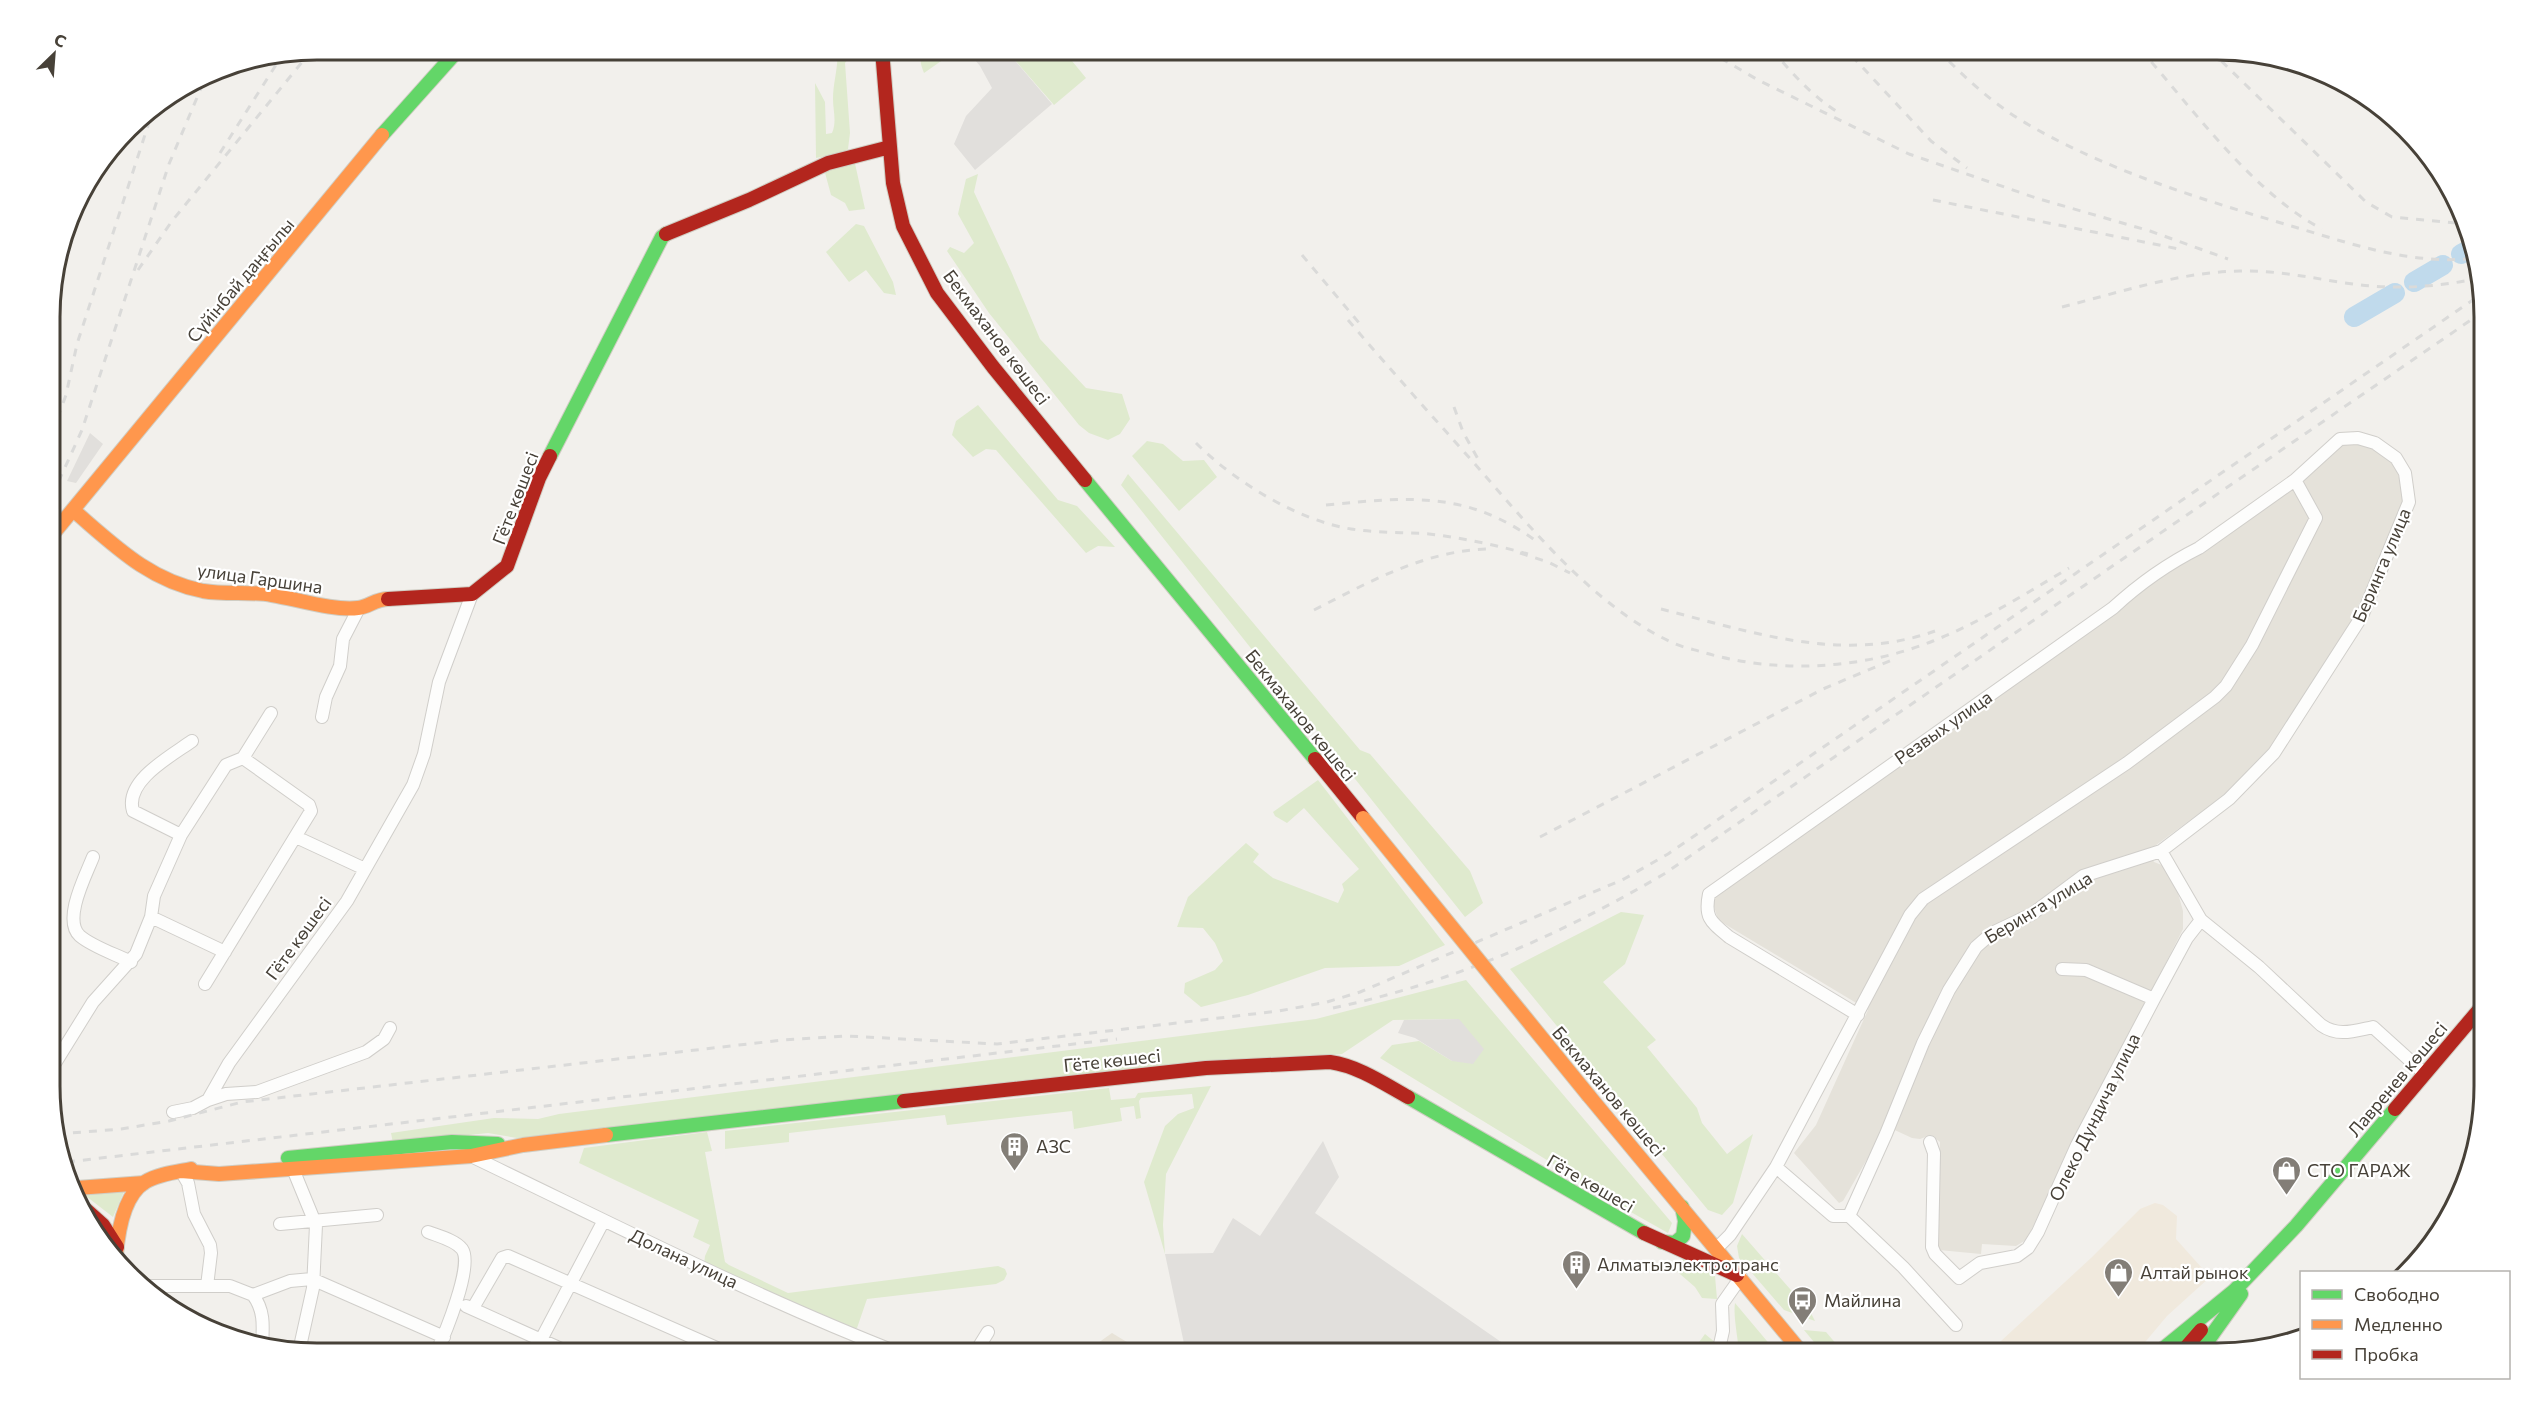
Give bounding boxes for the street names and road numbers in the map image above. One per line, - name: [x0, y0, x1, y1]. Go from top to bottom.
- street label: Сүйінбай даңғылы: [182, 213, 298, 347]
- street label: Бекмаханов көшесі: [939, 265, 1055, 409]
- street label: Гёте көшесі: [487, 448, 543, 548]
- street label: Беринга улица: [2347, 505, 2415, 625]
- street label: улица Гаршина: [196, 558, 324, 598]
- street label: Бекмаханов көшесі: [1241, 645, 1361, 785]
- street label: Резвых улица: [1890, 685, 1996, 769]
- street label: Беринга улица: [1980, 866, 2096, 948]
- street label: Гёте көшесі: [260, 892, 336, 984]
- street label: Лавренев көшесі: [2343, 1017, 2451, 1141]
- street label: Бекмаханов көшесі: [1548, 1021, 1670, 1161]
- street label: Олеко Дундича улица: [2044, 1030, 2144, 1204]
- street label: Гёте көшесі: [1062, 1044, 1162, 1076]
- street label: Гёте көшесі: [1543, 1149, 1639, 1217]
- street label: Долана улица: [626, 1223, 742, 1293]

